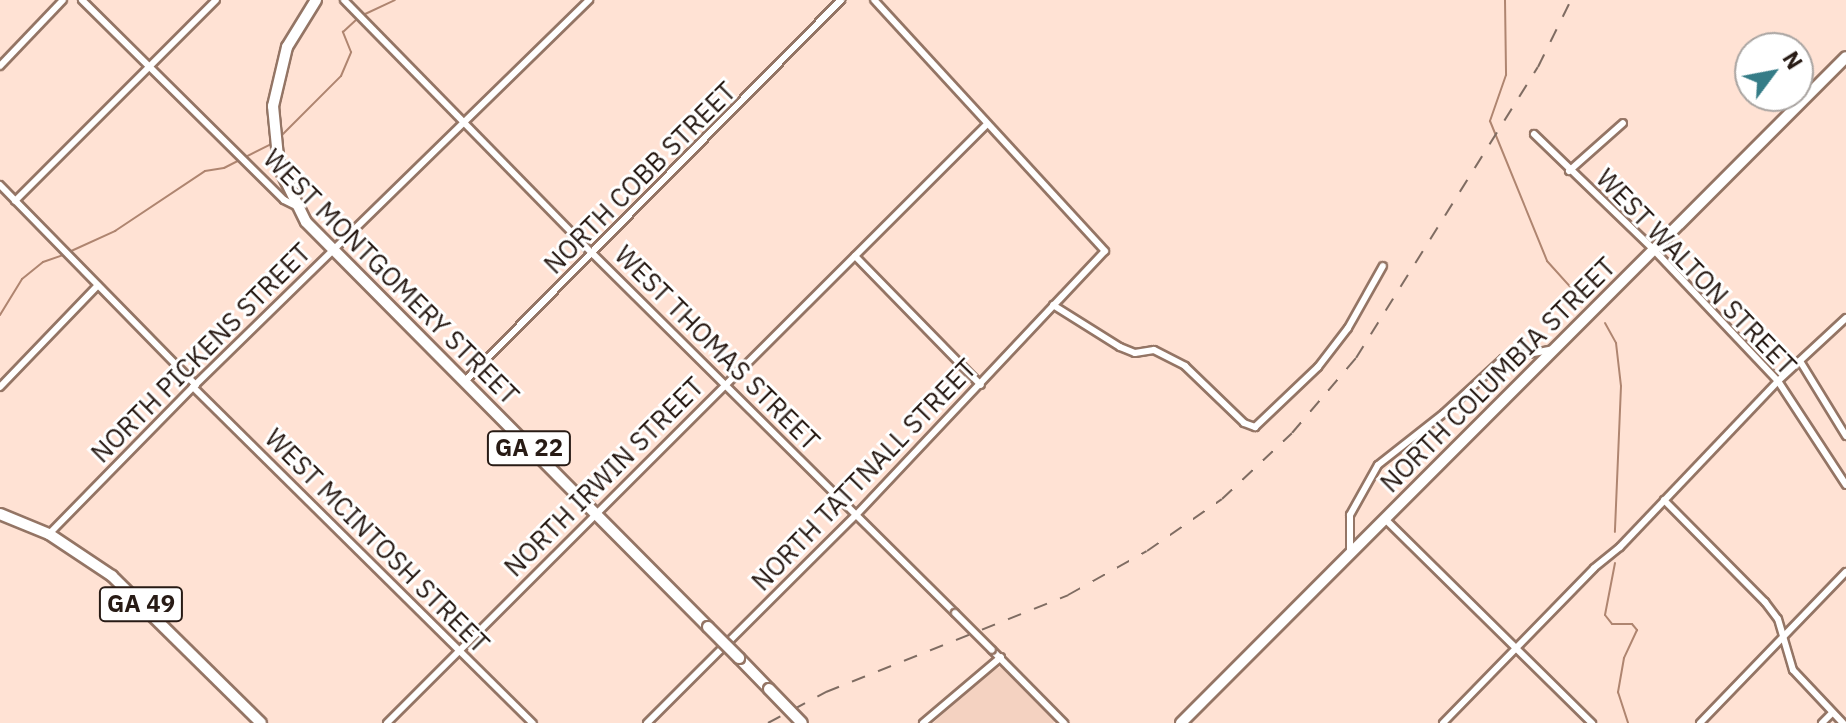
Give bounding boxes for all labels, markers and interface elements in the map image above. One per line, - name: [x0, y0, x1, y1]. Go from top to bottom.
- north arrow: [1734, 32, 1814, 112]
- text: N: [1777, 46, 1810, 75]
- street label: NORTH COBB STREET: [538, 76, 742, 280]
- street label: WEST MONTGOMERY STREET: [257, 143, 525, 411]
- street label: WEST WALTON STREET: [1590, 163, 1802, 381]
- street label: NORTH PICKENS STREET: [85, 237, 317, 469]
- street label: WEST THOMAS STREET: [608, 239, 826, 457]
- street label: NORTH COLUMBIA STREET: [1374, 251, 1622, 499]
- street label: NORTH TATTNALL STREET: [745, 353, 983, 597]
- street label: NORTH IRWIN STREET: [498, 371, 710, 583]
- street label: WEST MCINTOSH STREET: [258, 422, 496, 660]
- road number: GA 22: [485, 428, 573, 468]
- road number: GA 49: [97, 584, 185, 624]

